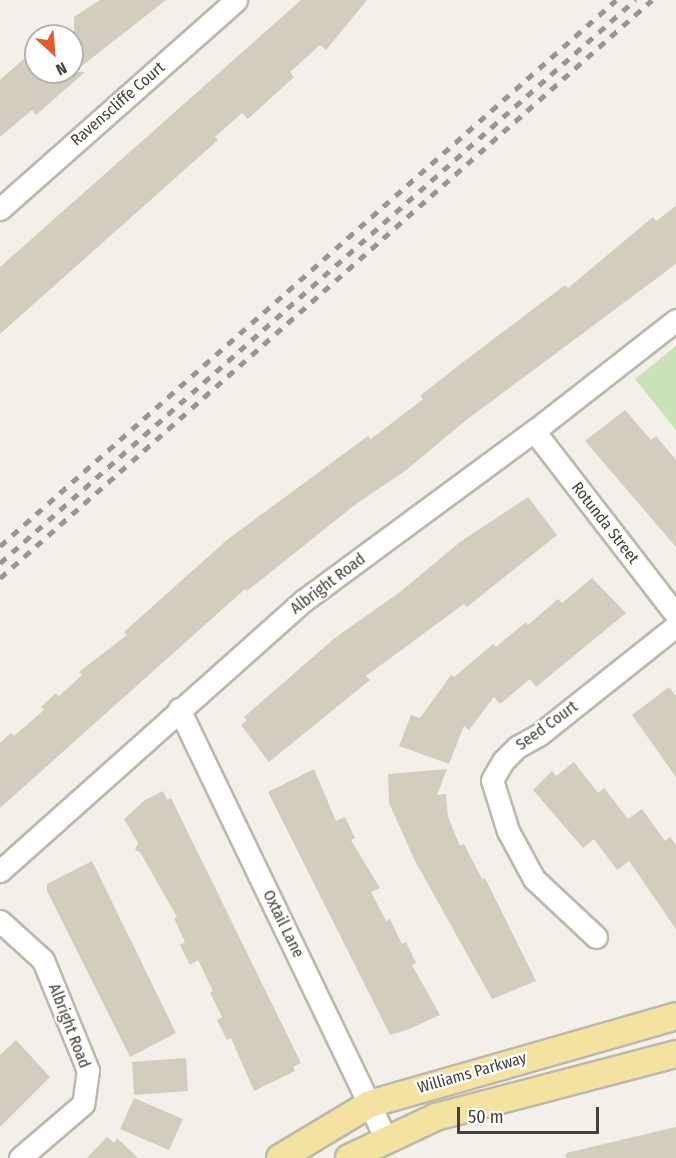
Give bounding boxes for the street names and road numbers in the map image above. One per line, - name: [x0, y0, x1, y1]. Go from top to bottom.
- street label: Ravenscliffe Court: [67, 58, 169, 150]
- street label: Rotunda Street: [567, 478, 643, 568]
- street label: Albright Road: [287, 550, 369, 618]
- street label: Seed Court: [512, 697, 582, 755]
- street label: Oxtail Lane: [258, 887, 308, 961]
- street label: Albright Road: [44, 981, 94, 1071]
- street label: Williams Parkway: [415, 1048, 529, 1098]

